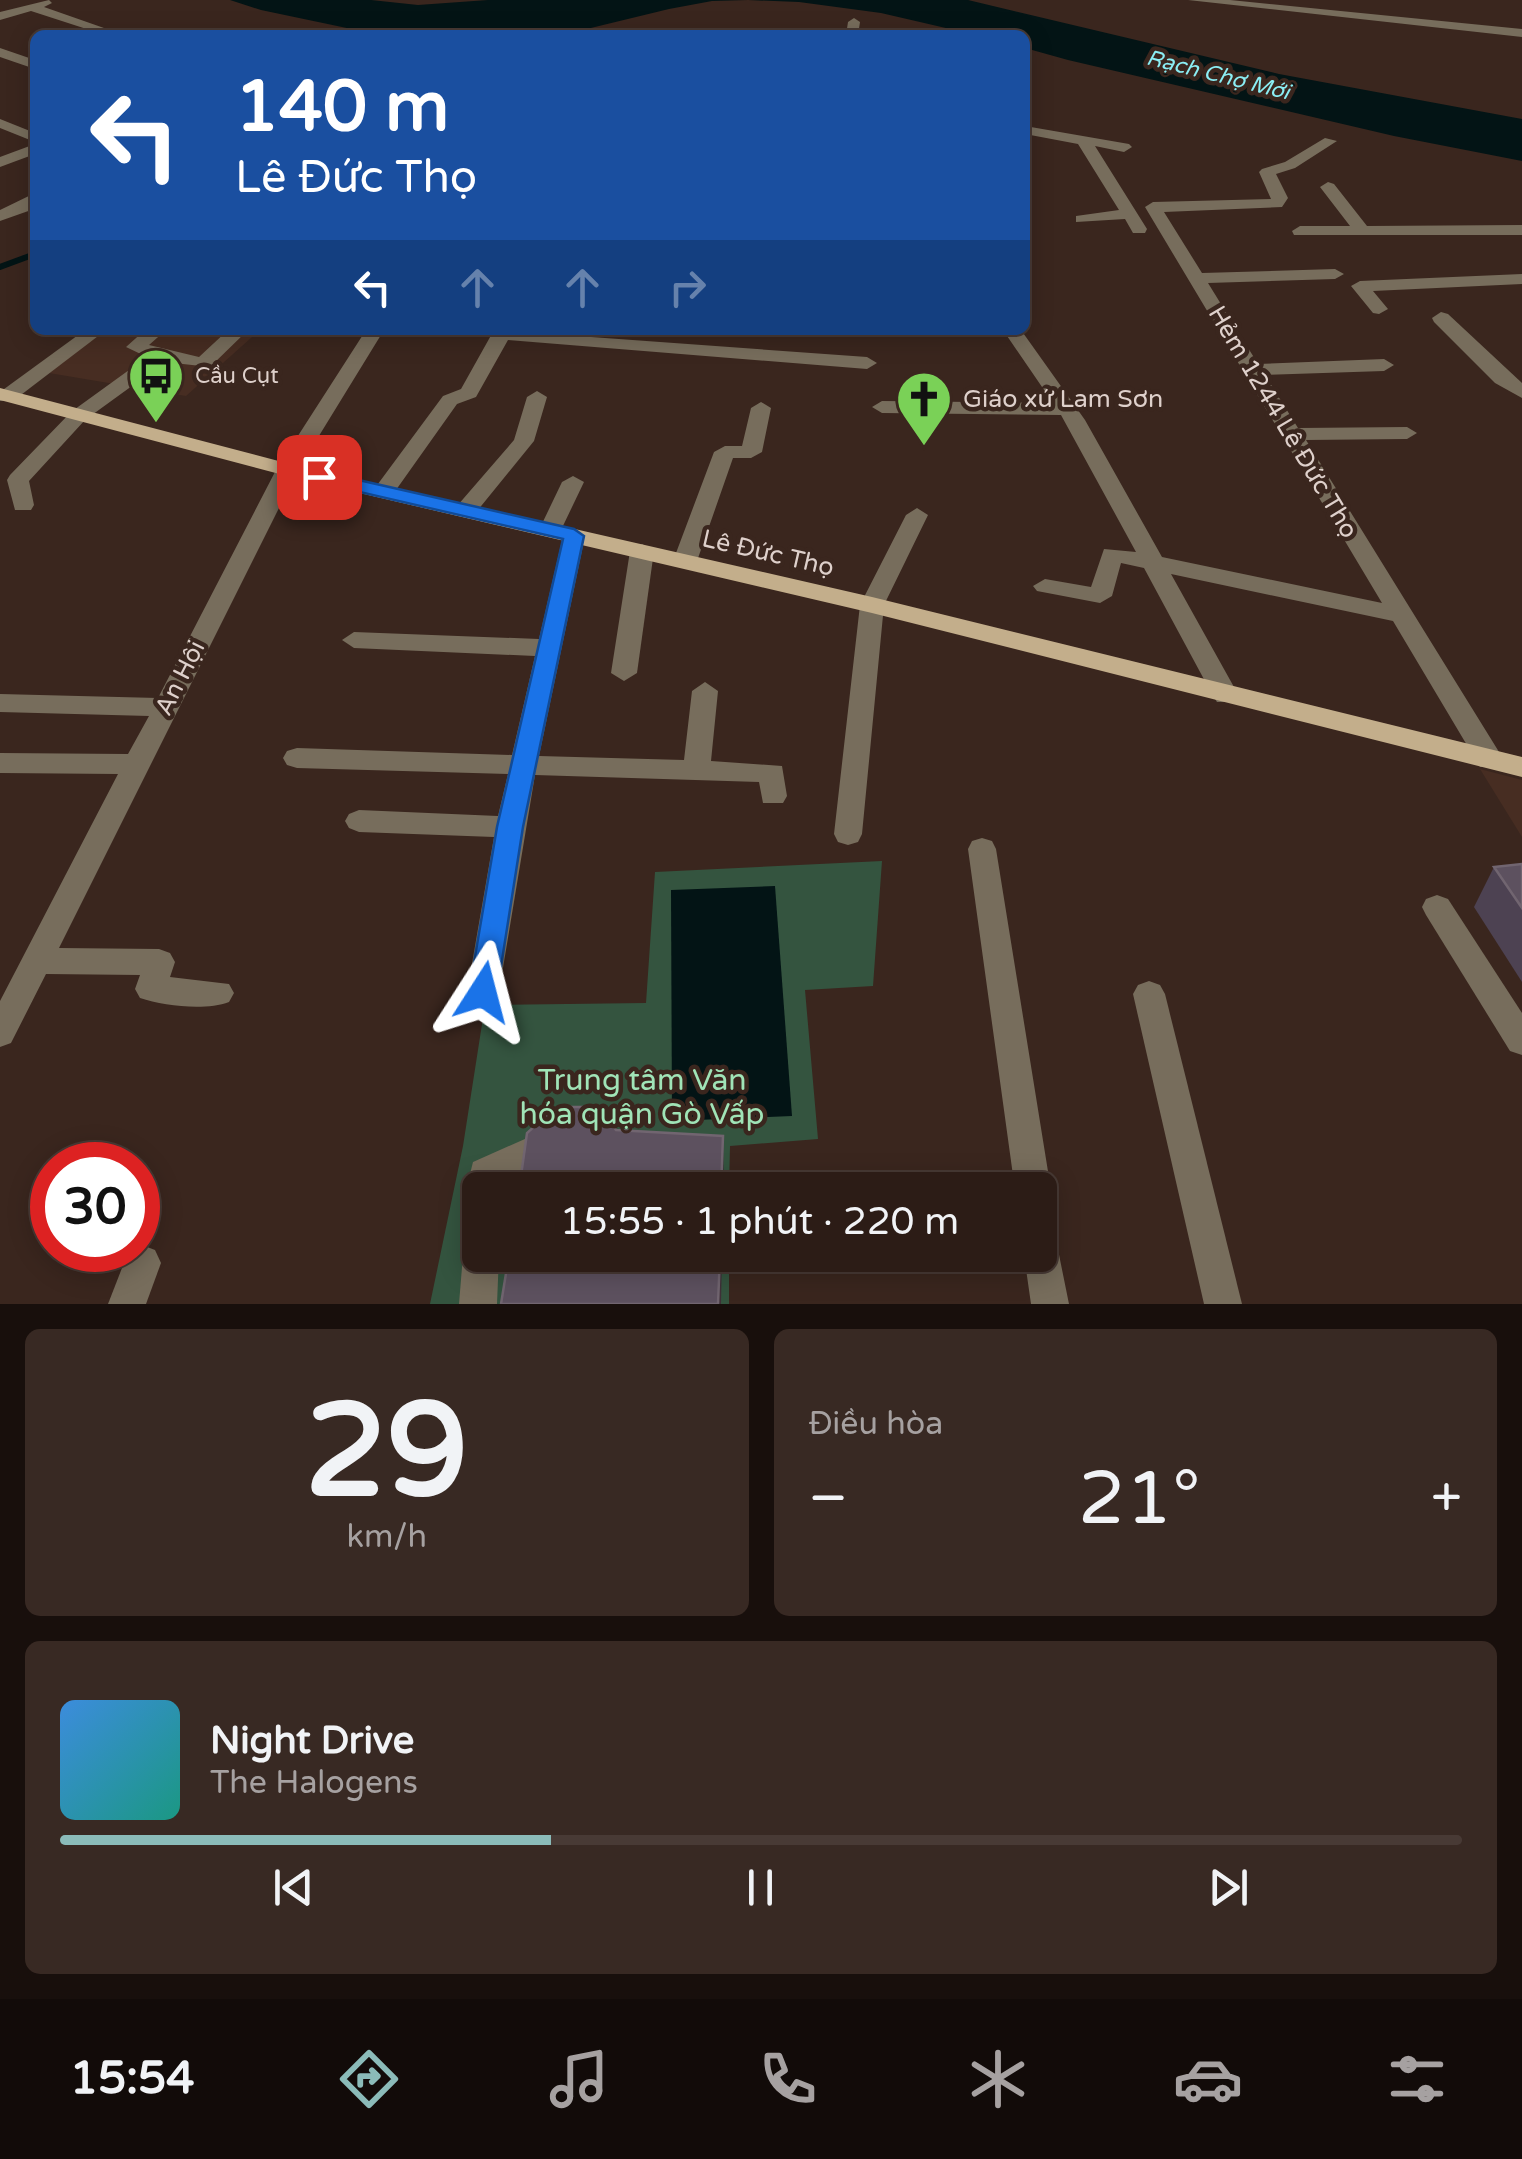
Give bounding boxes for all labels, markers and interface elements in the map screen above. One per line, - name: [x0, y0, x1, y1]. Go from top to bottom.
- water label: Rạch Chợ Mới: [1144, 45, 1295, 106]
- text: 140 m: [235, 66, 449, 150]
- icon: left: [70, 70, 200, 200]
- text: Lê Đức Thọ: [235, 151, 477, 205]
- icon: left: [345, 260, 400, 315]
- icon: ahead: [450, 260, 505, 315]
- icon: ahead: [555, 260, 610, 315]
- icon: right: [660, 260, 715, 315]
- street label: Hẻm 1244 Lê Đức Thọ: [1202, 300, 1364, 544]
- bus stop icon: Cầu Cụt: [126, 346, 186, 425]
- place label: Cầu Cụt: [195, 363, 279, 389]
- church icon: Giáo xứ Lam Sơn: [894, 369, 954, 448]
- place label: Giáo xứ Lam Sơn: [963, 384, 1163, 414]
- pin: [277, 435, 362, 520]
- icon: arrive: [292, 450, 347, 505]
- street label: Lê Đức Thọ: [699, 523, 837, 583]
- street label: An Hội: [148, 635, 212, 721]
- position arrow: [431, 940, 535, 1044]
- park label: Trung tâm Văn hóa quận Gò Vấp: [519, 1062, 765, 1133]
- speed limit sign: 30: [30, 1142, 160, 1272]
- text: 15:55 · 1 phút · 220 m: [560, 1199, 959, 1245]
- text: 29: [305, 1375, 468, 1531]
- text: Điều hòa: [809, 1405, 943, 1443]
- text: 21°: [1078, 1454, 1201, 1544]
- text: −: [809, 1466, 848, 1532]
- text: +: [1431, 1466, 1462, 1532]
- text: km/h: [347, 1518, 427, 1556]
- text: Night Drive: [210, 1718, 414, 1764]
- text: The Halogens: [210, 1764, 418, 1802]
- icon: previous: [266, 1860, 321, 1915]
- icon: pause: [733, 1860, 788, 1915]
- icon: next: [1201, 1860, 1256, 1915]
- icon: directions: [334, 2044, 404, 2114]
- icon: music: [544, 2044, 614, 2114]
- icon: phone: [753, 2044, 823, 2114]
- icon: climate: [963, 2044, 1033, 2114]
- icon: car: [1173, 2044, 1243, 2114]
- icon: filters: [1382, 2044, 1452, 2114]
- text: 15:54: [70, 2052, 195, 2106]

